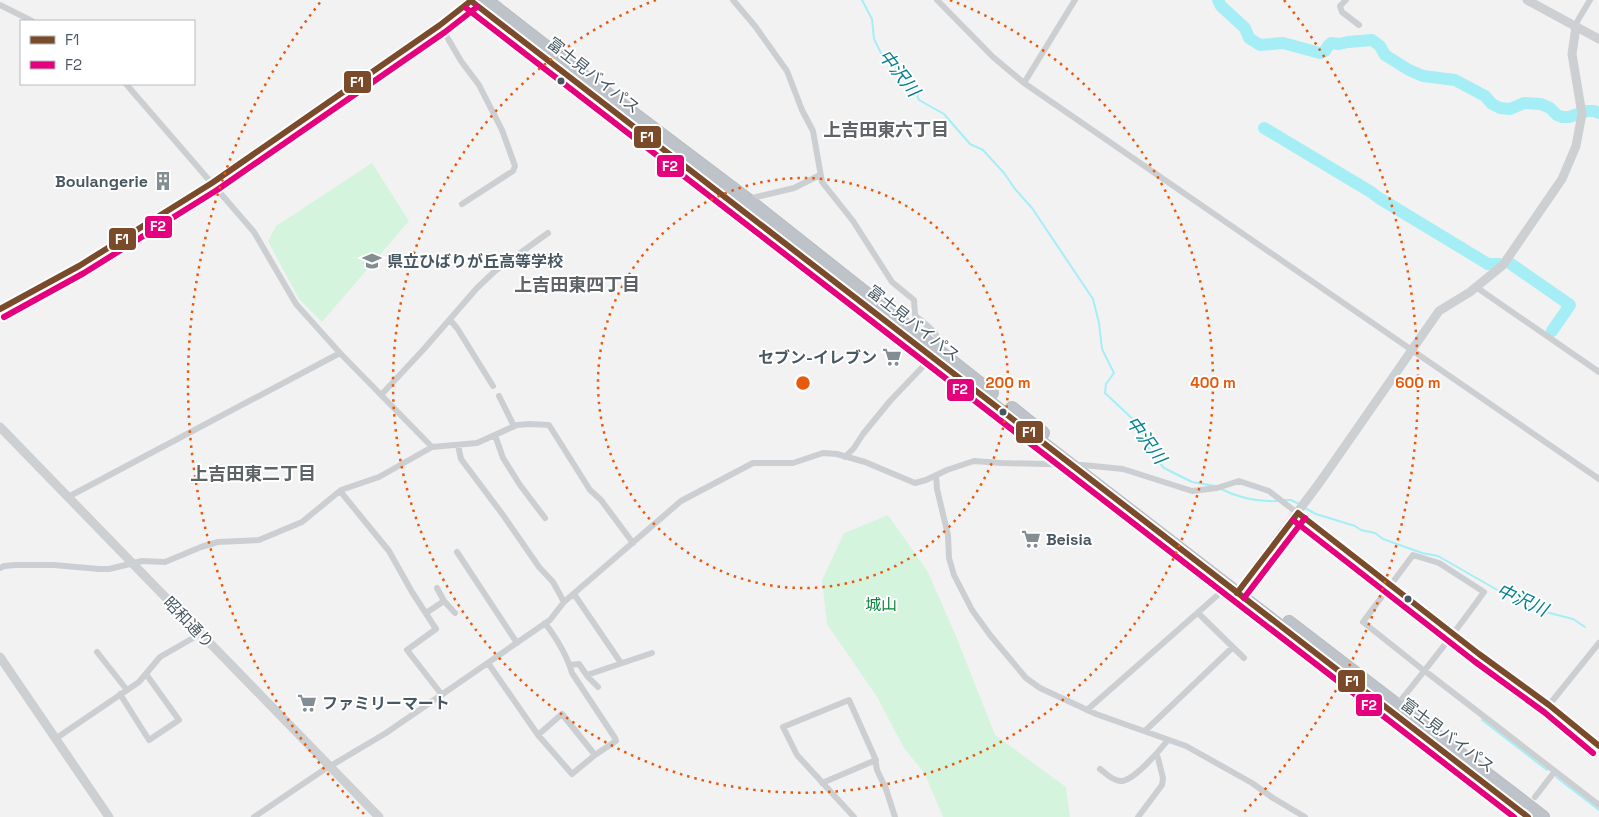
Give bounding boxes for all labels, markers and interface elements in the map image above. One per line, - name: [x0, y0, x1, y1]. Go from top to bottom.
- legend: [20, 20, 195, 85]
- text: F1: [65, 30, 79, 49]
- street label: 富士見バイパス: [543, 33, 644, 118]
- water label: 中沢川: [874, 44, 926, 103]
- text: F2: [65, 55, 82, 74]
- line badge: F1: [343, 70, 372, 94]
- text: F1: [350, 73, 364, 91]
- unlabelled marker: [556, 76, 566, 86]
- district label: 上吉田東六丁目: [823, 118, 949, 141]
- line badge: F1: [633, 125, 662, 149]
- text: F1: [640, 128, 654, 146]
- line badge: F2: [656, 154, 685, 178]
- text: F2: [662, 157, 678, 175]
- building icon: Boulangerie: [152, 170, 174, 192]
- place label: Boulangerie: [55, 171, 148, 192]
- line badge: F2: [144, 215, 173, 239]
- text: F2: [150, 217, 166, 235]
- line badge: F1: [108, 227, 137, 251]
- text: F1: [115, 230, 129, 248]
- school or university icon: 県立ひばりが丘高等学校: [361, 250, 383, 272]
- place label: 県立ひばりが丘高等学校: [387, 251, 563, 272]
- district label: 上吉田東四丁目: [514, 273, 640, 296]
- street label: 富士見バイパス: [863, 281, 964, 366]
- supermarket icon: セブン-イレブン: [881, 346, 903, 368]
- place label: セブン-イレブン: [758, 347, 877, 368]
- text: 200 m: [986, 373, 1030, 392]
- text: 400 m: [1190, 373, 1236, 392]
- text: 600 m: [1395, 373, 1441, 392]
- centre of rings: [794, 374, 812, 392]
- line badge: F2: [946, 378, 975, 402]
- text: F2: [952, 380, 968, 398]
- unlabelled marker: [998, 407, 1008, 417]
- water label: 中沢川: [1121, 411, 1173, 470]
- line badge: F1: [1015, 420, 1044, 444]
- text: F1: [1022, 423, 1036, 441]
- district label: 上吉田東二丁目: [190, 462, 316, 485]
- supermarket icon: Beisia: [1020, 528, 1042, 550]
- place label: Beisia: [1046, 529, 1092, 550]
- water label: 中沢川: [1493, 578, 1553, 622]
- street label: 昭和通り: [159, 592, 218, 653]
- park label: 城山: [865, 594, 897, 615]
- unlabelled marker: [1403, 594, 1413, 604]
- line badge: F1: [1337, 669, 1366, 693]
- text: F1: [1345, 672, 1359, 690]
- supermarket icon: ファミリーマート: [296, 692, 318, 714]
- place label: ファミリーマート: [322, 693, 450, 714]
- line badge: F2: [1355, 693, 1383, 717]
- street label: 富士見バイパス: [1397, 693, 1499, 777]
- text: F2: [1361, 696, 1377, 714]

